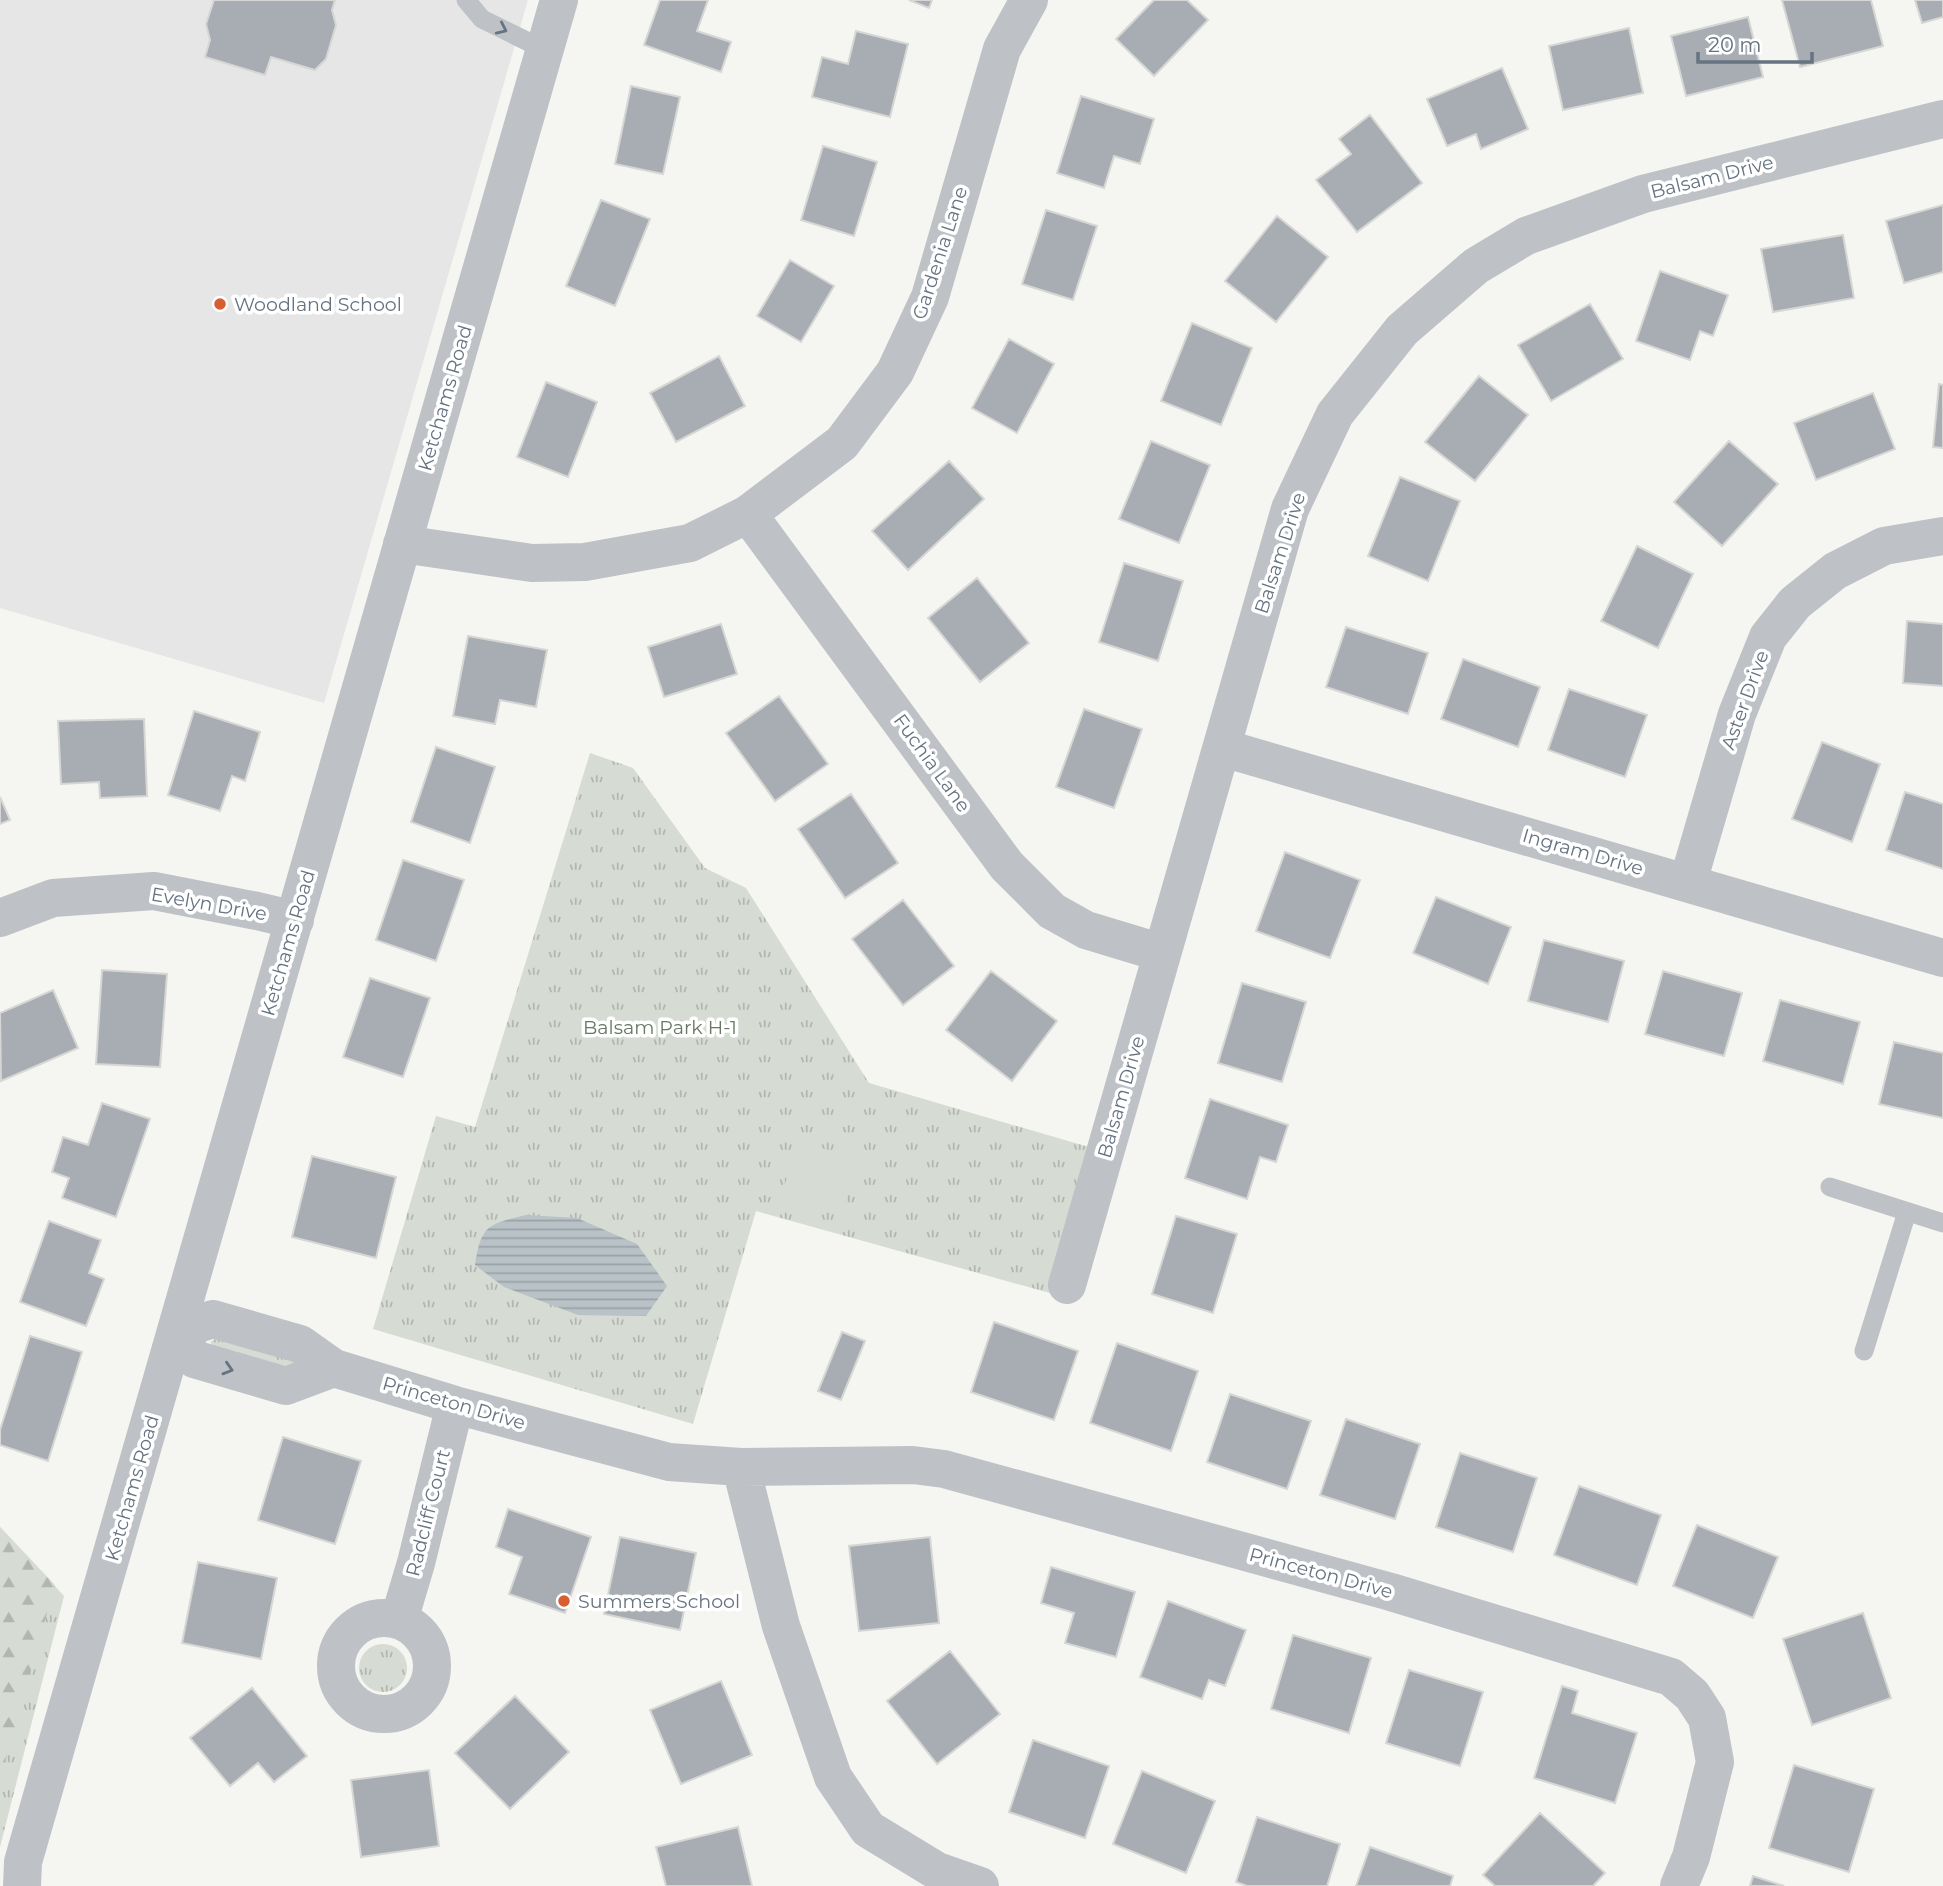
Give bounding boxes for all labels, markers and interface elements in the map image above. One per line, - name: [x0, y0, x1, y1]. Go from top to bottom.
- one-way arrow: [495, 21, 507, 35]
- scale bar: [1698, 21, 1812, 65]
- text: 20 m: [1708, 32, 1762, 57]
- street label: Balsam Drive: [1648, 151, 1776, 203]
- street label: Gardenia Lane: [908, 184, 972, 322]
- place label: Woodland School: [234, 293, 402, 316]
- marker: Woodland School: [212, 296, 228, 312]
- street label: Ketchams Road: [413, 322, 477, 474]
- street label: Balsam Drive: [1250, 490, 1310, 616]
- street label: Aster Drive: [1716, 647, 1774, 753]
- street label: Fuchia Lane: [889, 709, 975, 817]
- street label: Ingram Drive: [1520, 824, 1646, 880]
- street label: Ketchams Road: [256, 867, 320, 1019]
- street label: Evelyn Drive: [149, 883, 269, 925]
- park label: Balsam Park H-1: [583, 1016, 737, 1039]
- street label: Balsam Drive: [1093, 1033, 1149, 1161]
- one-way arrow: [222, 1360, 234, 1375]
- street label: Princeton Drive: [380, 1372, 528, 1434]
- street label: Ketchams Road: [100, 1412, 164, 1564]
- street label: Radcliff Court: [401, 1447, 455, 1579]
- street label: Princeton Drive: [1247, 1543, 1395, 1603]
- place label: Summers School: [578, 1590, 740, 1613]
- marker: Summers School: [556, 1593, 572, 1609]

